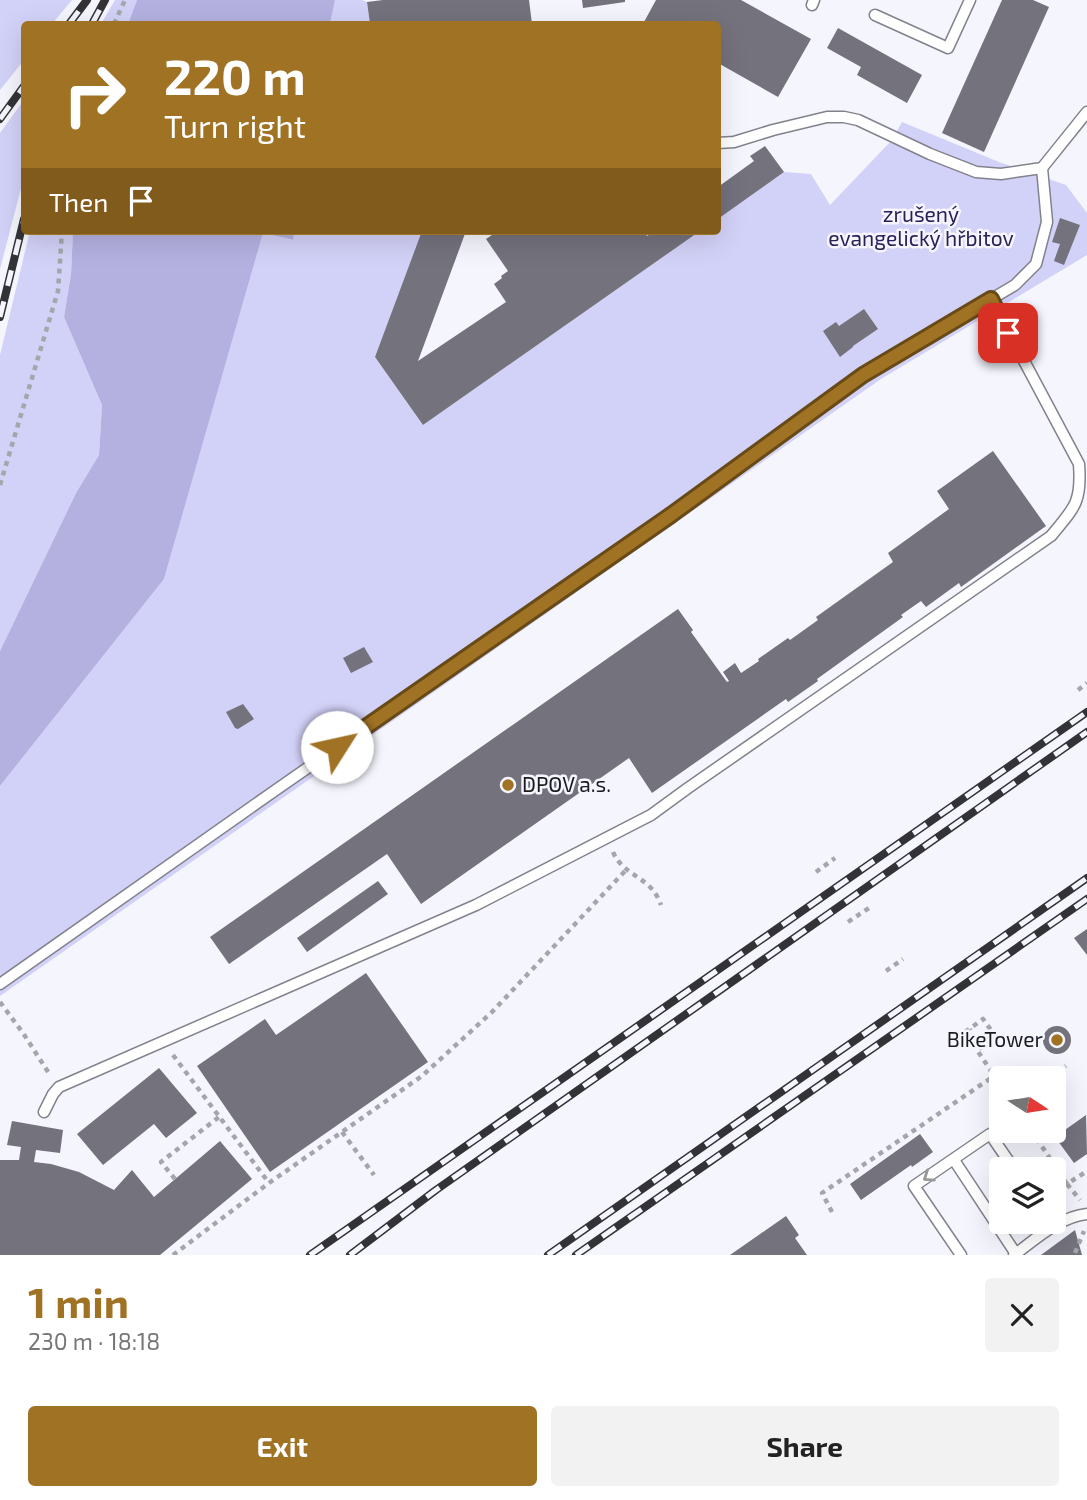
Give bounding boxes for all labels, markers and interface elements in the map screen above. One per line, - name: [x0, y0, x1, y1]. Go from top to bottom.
- text: 220 m: [164, 46, 306, 105]
- icon: right: [49, 49, 140, 140]
- text: Turn right: [164, 106, 306, 144]
- icon: arrive: [122, 182, 160, 220]
- text: Then: [49, 186, 108, 217]
- park label: zrušený evangelický hřbitov: [828, 201, 1014, 250]
- pin: [978, 303, 1038, 363]
- icon: arrive: [989, 314, 1027, 352]
- position arrow: [300, 710, 374, 784]
- place label: DPOV a.s.: [522, 771, 611, 796]
- marker: DPOV a.s.: [500, 777, 516, 793]
- place label: BikeTower: [947, 1026, 1044, 1051]
- marker: BikeTower: [1049, 1032, 1065, 1048]
- north arrow: [989, 1066, 1066, 1143]
- map controls: [989, 1066, 1066, 1234]
- button: layers: [989, 1157, 1066, 1234]
- one-way arrow: [923, 1169, 936, 1181]
- text: 1 min: [28, 1276, 129, 1326]
- button: close: [985, 1278, 1059, 1352]
- text: 230 m · 18:18: [28, 1327, 160, 1355]
- button: Exit: [28, 1406, 537, 1486]
- button: Share: [551, 1406, 1059, 1486]

